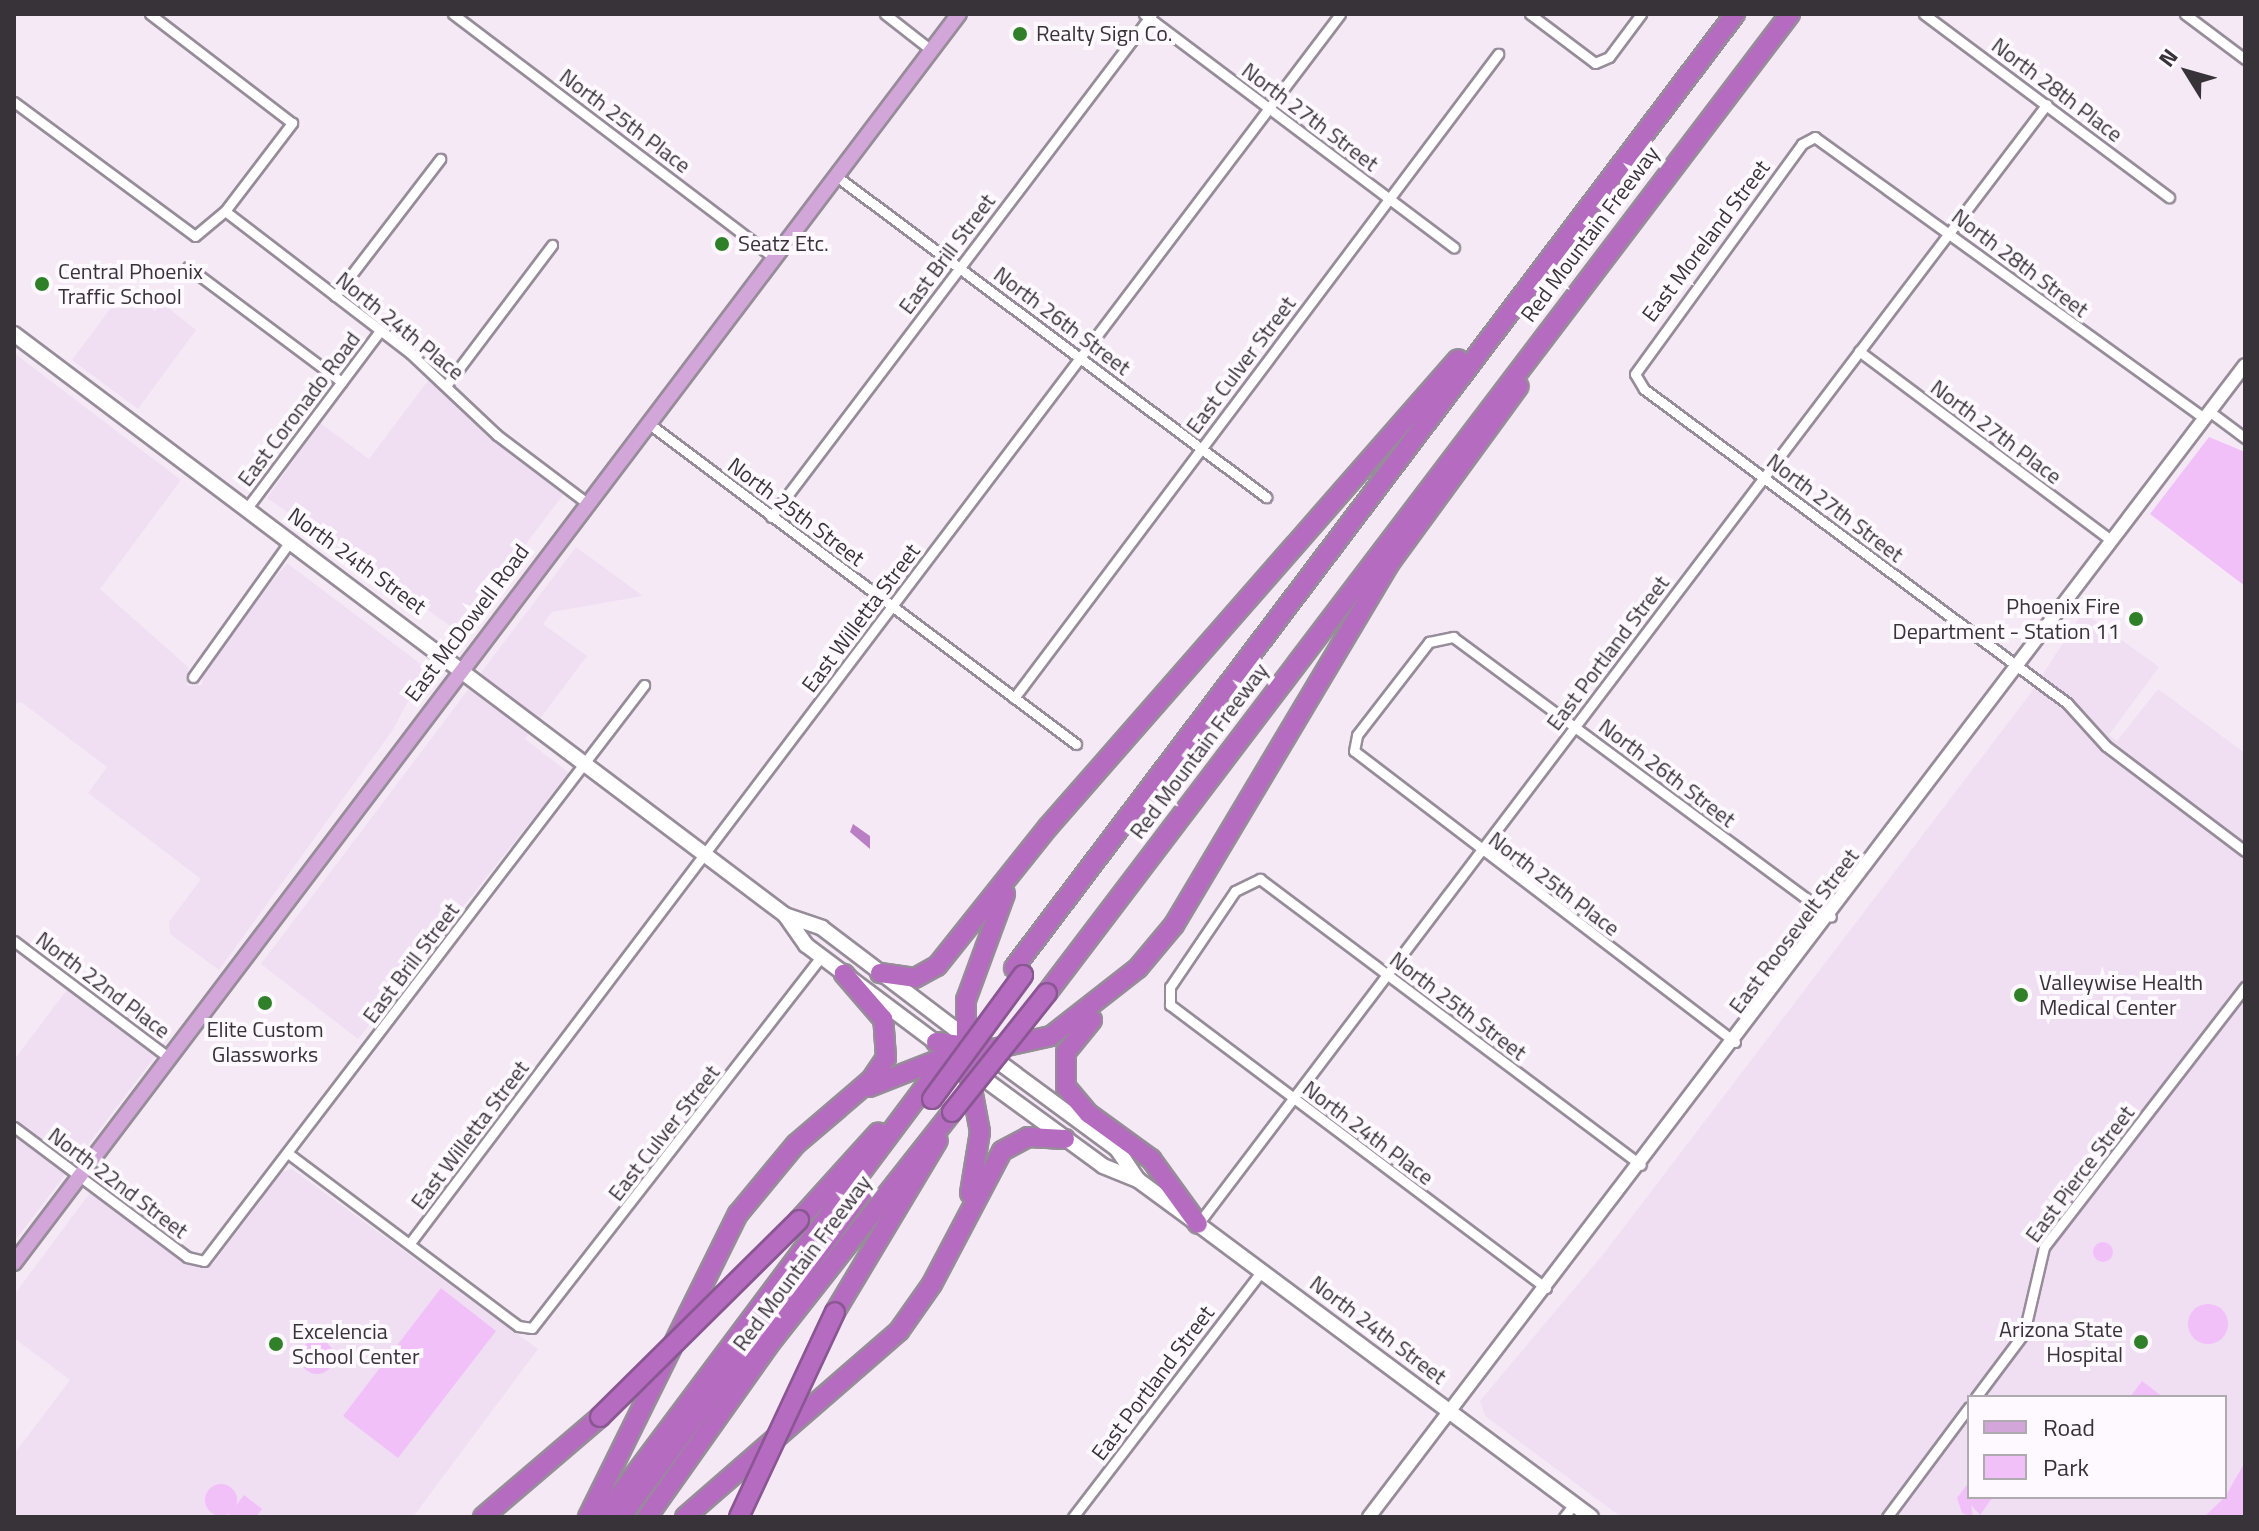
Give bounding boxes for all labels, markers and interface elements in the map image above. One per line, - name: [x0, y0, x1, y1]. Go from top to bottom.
- place label: Realty Sign Co.: [1036, 21, 1173, 47]
- marker: Realty Sign Co.: [1011, 25, 1029, 43]
- street label: North 28th Place: [1986, 32, 2128, 148]
- north arrow: [2147, 32, 2227, 112]
- text: N: [2150, 41, 2186, 74]
- street label: North 27th Street: [1237, 57, 1383, 177]
- street label: North 25th Place: [554, 63, 696, 179]
- street label: Red Mountain Freeway: [1515, 141, 1665, 327]
- street label: East Moreland Street: [1637, 155, 1775, 327]
- street label: East Brill Street: [893, 189, 1001, 319]
- street label: North 28th Street: [1947, 203, 2093, 323]
- place label: Seatz Etc.: [738, 231, 829, 257]
- marker: Seatz Etc.: [713, 235, 731, 253]
- place label: Central Phoenix Traffic School: [58, 258, 203, 310]
- street label: North 26th Street: [989, 261, 1135, 381]
- street label: North 24th Place: [331, 266, 469, 386]
- marker: Central Phoenix Traffic School: [33, 275, 51, 293]
- street label: East Culver Street: [1181, 291, 1301, 439]
- street label: East Coronado Road: [232, 326, 366, 492]
- street label: North 27th Place: [1925, 374, 2067, 490]
- street label: North 27th Street: [1762, 448, 1908, 568]
- street label: North 25th Street: [723, 452, 869, 572]
- street label: North 24th Street: [283, 502, 431, 620]
- street label: East Willetta Street: [796, 538, 926, 698]
- street label: East McDowell Road: [399, 539, 535, 707]
- street label: East Portland Street: [1541, 570, 1675, 736]
- place label: Phoenix Fire Department - Station 11: [1893, 593, 2120, 644]
- marker: Phoenix Fire Department - Station 11: [2127, 610, 2145, 628]
- street label: Red Mountain Freeway: [1124, 658, 1274, 844]
- street label: North 26th Street: [1594, 713, 1740, 833]
- street label: North 25th Place: [1483, 826, 1625, 942]
- street label: East Roosevelt Street: [1723, 843, 1865, 1019]
- street label: East Brill Street: [357, 898, 465, 1028]
- street label: North 22nd Place: [31, 926, 175, 1044]
- street label: North 25th Street: [1385, 946, 1531, 1066]
- place label: Valleywise Health Medical Center: [2039, 969, 2203, 1020]
- marker: Valleywise Health Medical Center: [2010, 984, 2032, 1006]
- marker: Elite Custom Glassworks: [256, 994, 274, 1012]
- place label: Elite Custom Glassworks: [206, 1016, 324, 1068]
- street label: East Willetta Street: [405, 1055, 535, 1215]
- street label: East Culver Street: [603, 1060, 725, 1206]
- street label: North 24th Place: [1297, 1075, 1439, 1191]
- street label: East Pierce Street: [2020, 1100, 2140, 1248]
- street label: North 22nd Street: [43, 1122, 193, 1244]
- street label: Red Mountain Freeway: [727, 1170, 877, 1356]
- street label: North 24th Street: [1305, 1270, 1451, 1390]
- street label: East Portland Street: [1086, 1300, 1220, 1466]
- place label: Arizona State Hospital: [1999, 1316, 2123, 1368]
- place label: Excelencia School Center: [292, 1318, 420, 1370]
- marker: Arizona State Hospital: [2130, 1331, 2152, 1353]
- marker: Excelencia School Center: [267, 1335, 285, 1353]
- legend: [1967, 1395, 2227, 1499]
- text: Road: [2043, 1409, 2095, 1445]
- text: Park: [2043, 1449, 2089, 1485]

